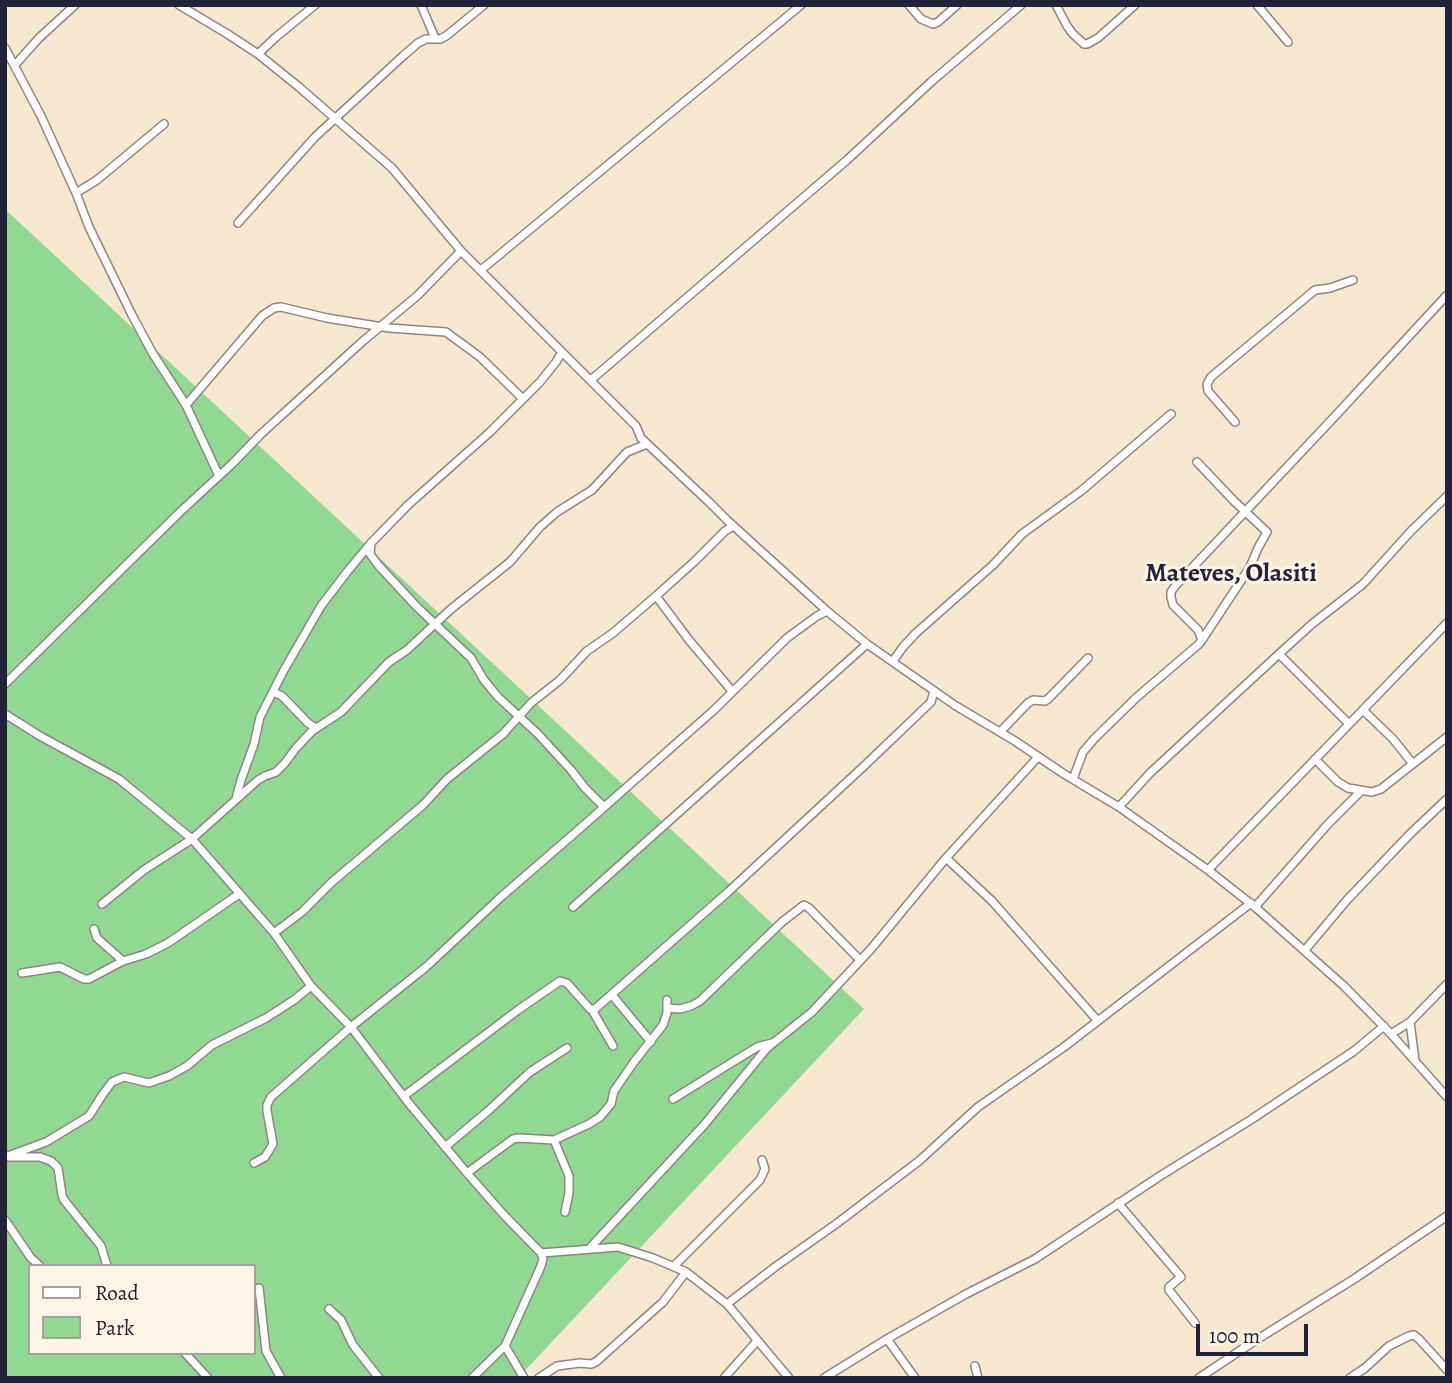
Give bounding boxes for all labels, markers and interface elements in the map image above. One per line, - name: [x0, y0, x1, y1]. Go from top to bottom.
- district label: Mateves, Olasiti: [1145, 559, 1317, 591]
- legend: [28, 1264, 256, 1355]
- text: Road: [95, 1279, 139, 1307]
- scale bar: [1200, 1310, 1312, 1354]
- text: Park: [95, 1314, 134, 1342]
- text: 100 m: [1209, 1322, 1260, 1350]

